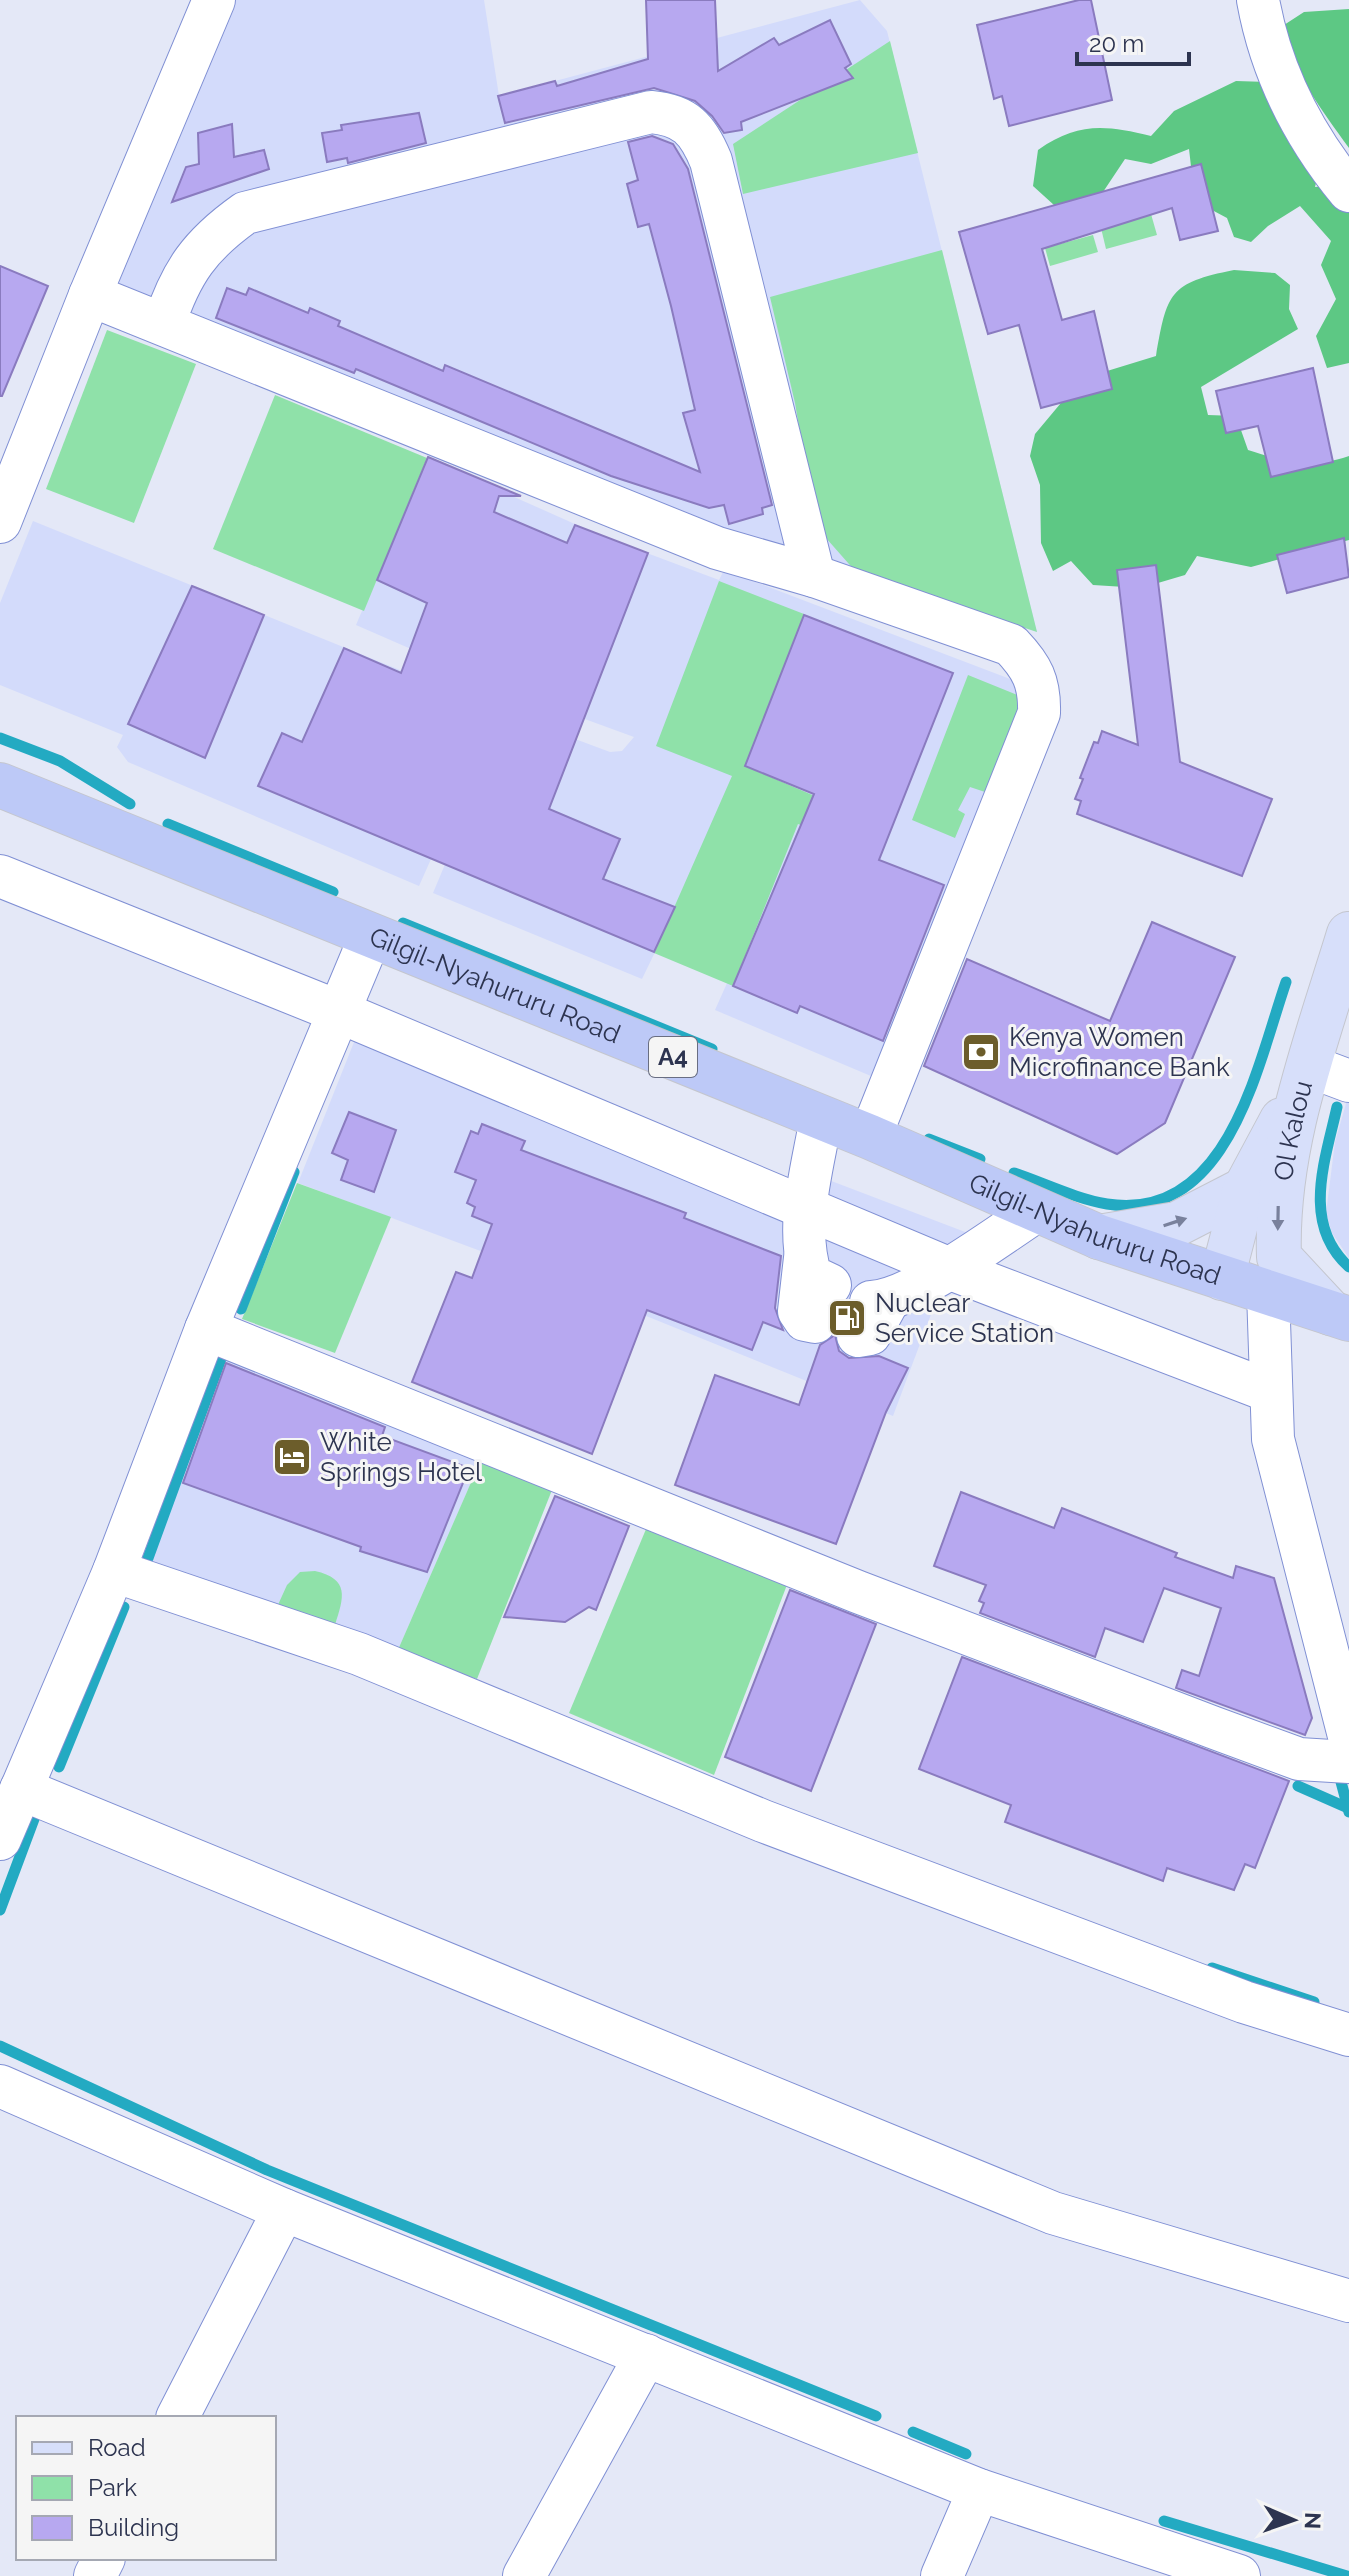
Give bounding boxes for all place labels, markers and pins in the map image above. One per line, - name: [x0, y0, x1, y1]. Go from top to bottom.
- place label: Kenya Women Microfinance Bank: [1009, 1022, 1230, 1082]
- bank icon: Kenya Women Microfinance Bank: [960, 1031, 1002, 1073]
- place label: Nuclear Service Station: [875, 1288, 1054, 1348]
- fuel station icon: Nuclear Service Station: [826, 1297, 868, 1339]
- place label: White Springs Hotel: [320, 1427, 483, 1487]
- hotel icon: White Springs Hotel: [271, 1436, 313, 1478]

